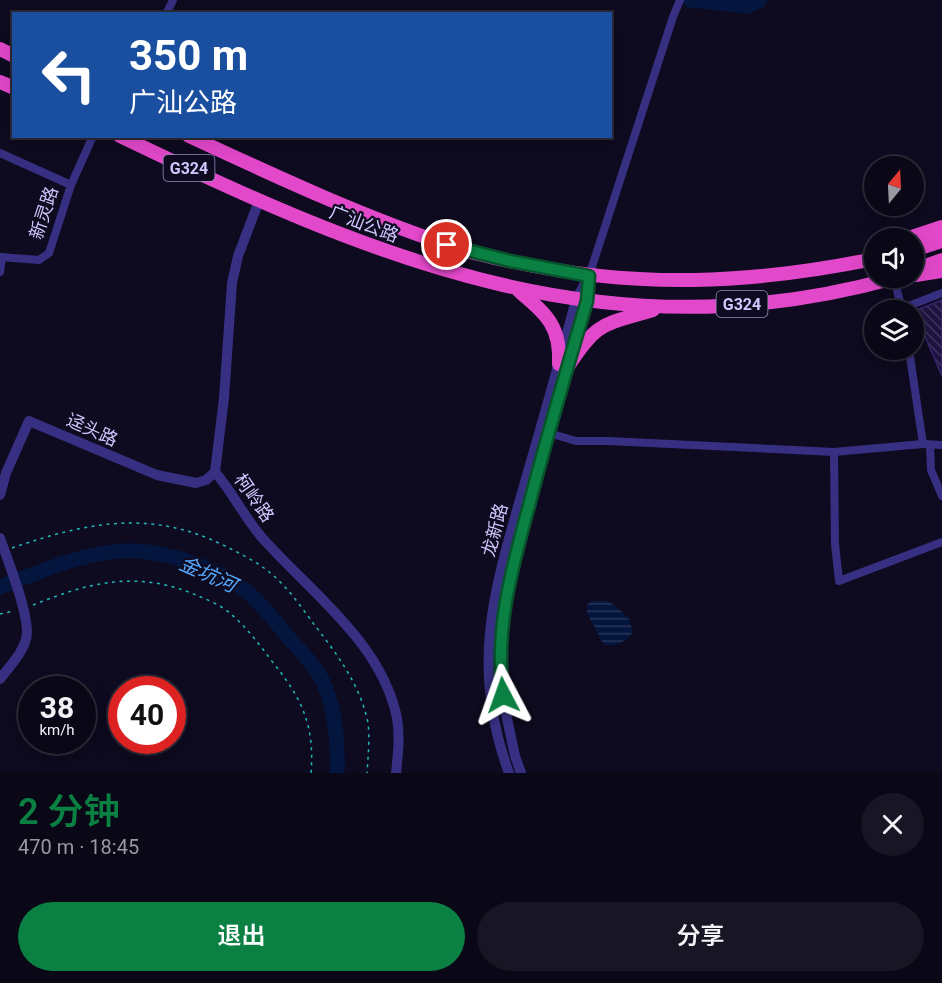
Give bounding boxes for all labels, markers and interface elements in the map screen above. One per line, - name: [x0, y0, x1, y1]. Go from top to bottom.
- text: 350 m: [129, 31, 248, 80]
- icon: left: [30, 36, 108, 114]
- text: 广汕公路: [129, 87, 237, 119]
- road number: G324: [164, 155, 214, 181]
- north arrow: [864, 156, 924, 216]
- map controls: [864, 156, 924, 360]
- street label: 新灵路: [25, 184, 62, 242]
- street label: 广汕公路: [327, 201, 402, 246]
- pin: [421, 219, 472, 270]
- icon: arrive: [430, 228, 463, 261]
- button: sound: [864, 228, 924, 288]
- road number: G324: [716, 291, 768, 317]
- button: layers: [864, 300, 924, 360]
- street label: 迳头路: [63, 409, 121, 450]
- street label: 柯岭路: [230, 470, 278, 526]
- street label: 龙新路: [477, 501, 512, 559]
- water label: 金坑河: [176, 551, 244, 599]
- position arrow: [471, 663, 535, 727]
- speed limit sign: 40: [108, 676, 186, 754]
- text: 38: [40, 690, 74, 725]
- text: km/h: [39, 721, 75, 739]
- text: 2 分钟: [18, 791, 120, 833]
- button: close: [861, 793, 924, 856]
- text: 470 m · 18:45: [18, 835, 139, 859]
- button: 退出: [18, 902, 465, 971]
- button: 分享: [477, 902, 924, 971]

